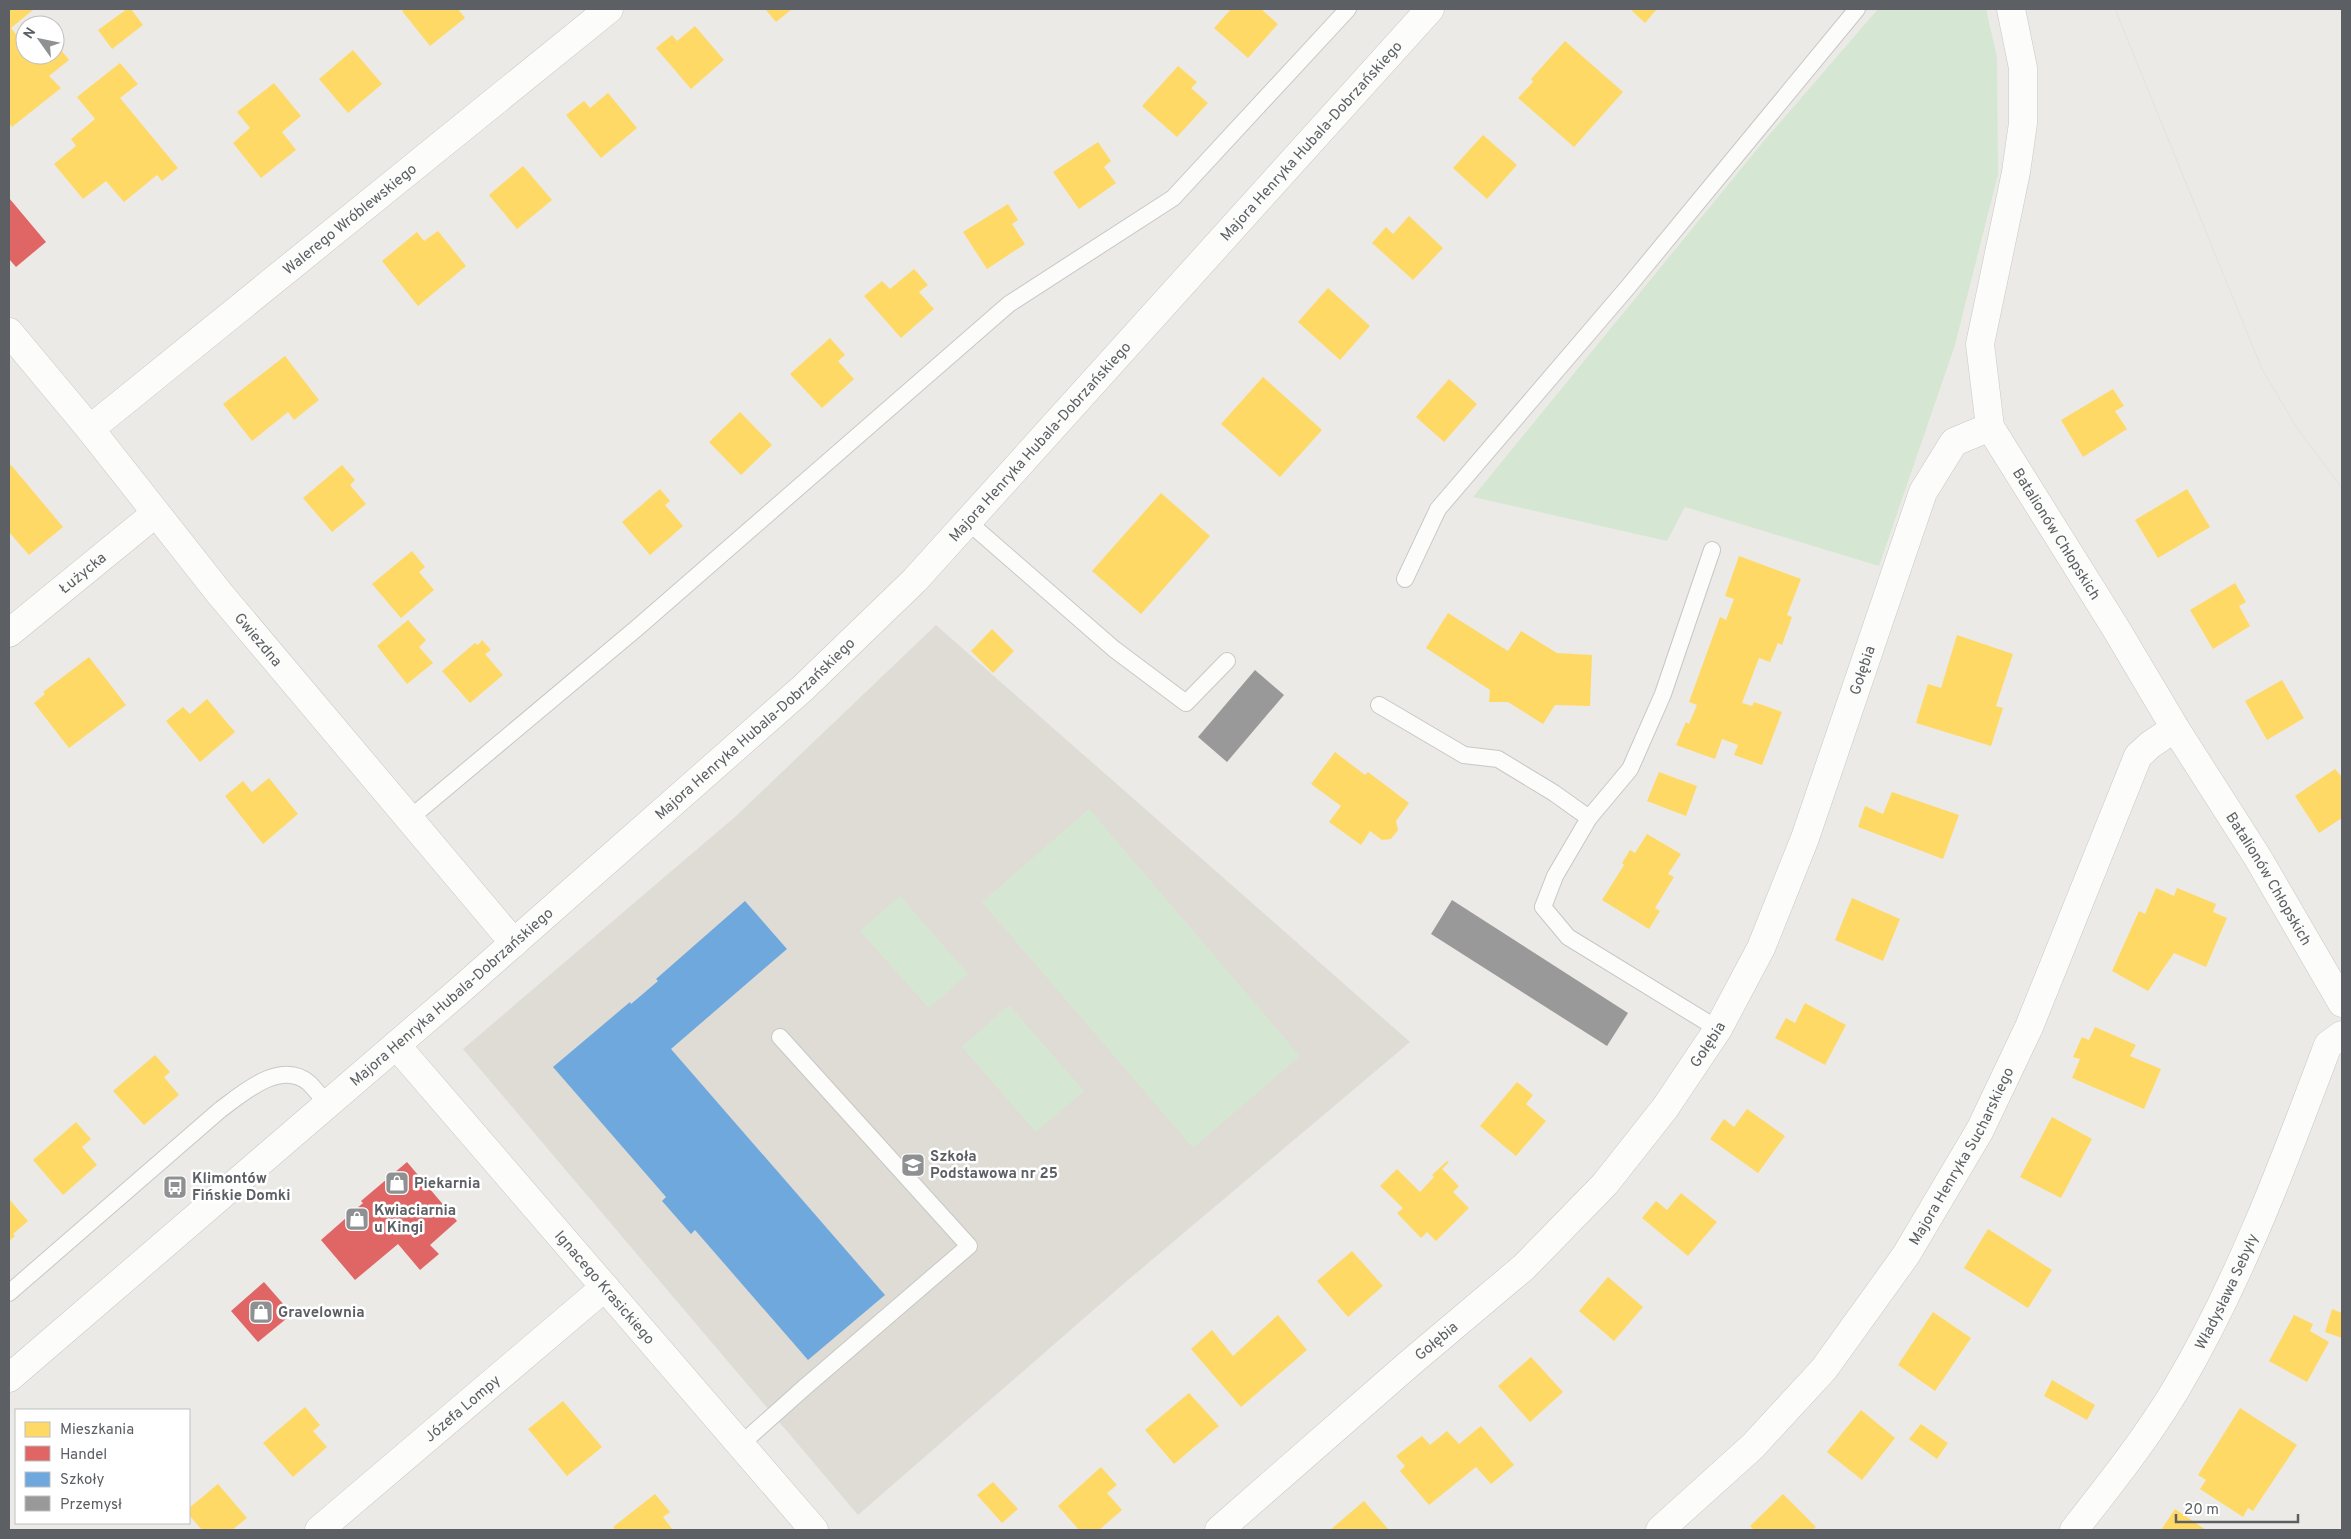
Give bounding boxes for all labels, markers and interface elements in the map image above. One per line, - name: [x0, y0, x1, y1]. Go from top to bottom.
- north arrow: [15, 15, 65, 65]
- text: N: [20, 25, 40, 43]
- street label: Majora Henryka Hubala-Dobrzańskiego: [1217, 38, 1407, 246]
- street label: Walerego Wróblewskiego: [280, 160, 421, 280]
- street label: Majora Henryka Hubala-Dobrzańskiego: [946, 338, 1136, 547]
- street label: Batalionów Chłopskich: [2007, 465, 2104, 604]
- street label: Łużycka: [56, 549, 111, 599]
- street label: Gwiezdna: [229, 610, 285, 671]
- street label: Majora Henryka Hubala-Dobrzańskiego: [652, 635, 860, 825]
- street label: Gołębia: [1846, 644, 1881, 698]
- street label: Batalionów Chłopskich: [2220, 809, 2315, 950]
- street label: Majora Henryka Hubala-Dobrzańskiego: [347, 904, 558, 1091]
- street label: Gołębia: [1687, 1019, 1731, 1072]
- street label: Majora Henryka Sucharskiego: [1906, 1065, 2019, 1249]
- place label: Szkoła Podstawowa nr 25: [930, 1148, 1058, 1184]
- school or university icon: Szkoła Podstawowa nr 25: [900, 1152, 926, 1178]
- place label: Klimontów Fińskie Domki: [192, 1170, 290, 1206]
- shop icon: Piekarnia: [384, 1170, 410, 1196]
- bus stop icon: Klimontów Fińskie Domki: [162, 1174, 188, 1200]
- place label: Piekarnia: [414, 1175, 480, 1194]
- place label: Kwiaciarnia u Kingi: [374, 1202, 456, 1238]
- shop icon: Kwiaciarnia u Kingi: [344, 1206, 370, 1232]
- street label: Ignacego Krasickiego: [549, 1228, 658, 1349]
- street label: Władysława Sebyły: [2192, 1231, 2264, 1354]
- shop icon: Gravelownia: [248, 1299, 274, 1325]
- place label: Gravelownia: [278, 1304, 365, 1323]
- street label: Gołębia: [1412, 1318, 1463, 1366]
- street label: Józefa Lompy: [421, 1372, 505, 1447]
- legend: [15, 1409, 190, 1524]
- text: Mieszkania: [60, 1421, 134, 1440]
- text: Handel: [60, 1446, 107, 1465]
- text: Szkoły: [60, 1471, 104, 1490]
- scale bar: [2176, 1492, 2298, 1524]
- text: Przemysł: [60, 1496, 122, 1515]
- text: 20 m: [2184, 1501, 2219, 1520]

